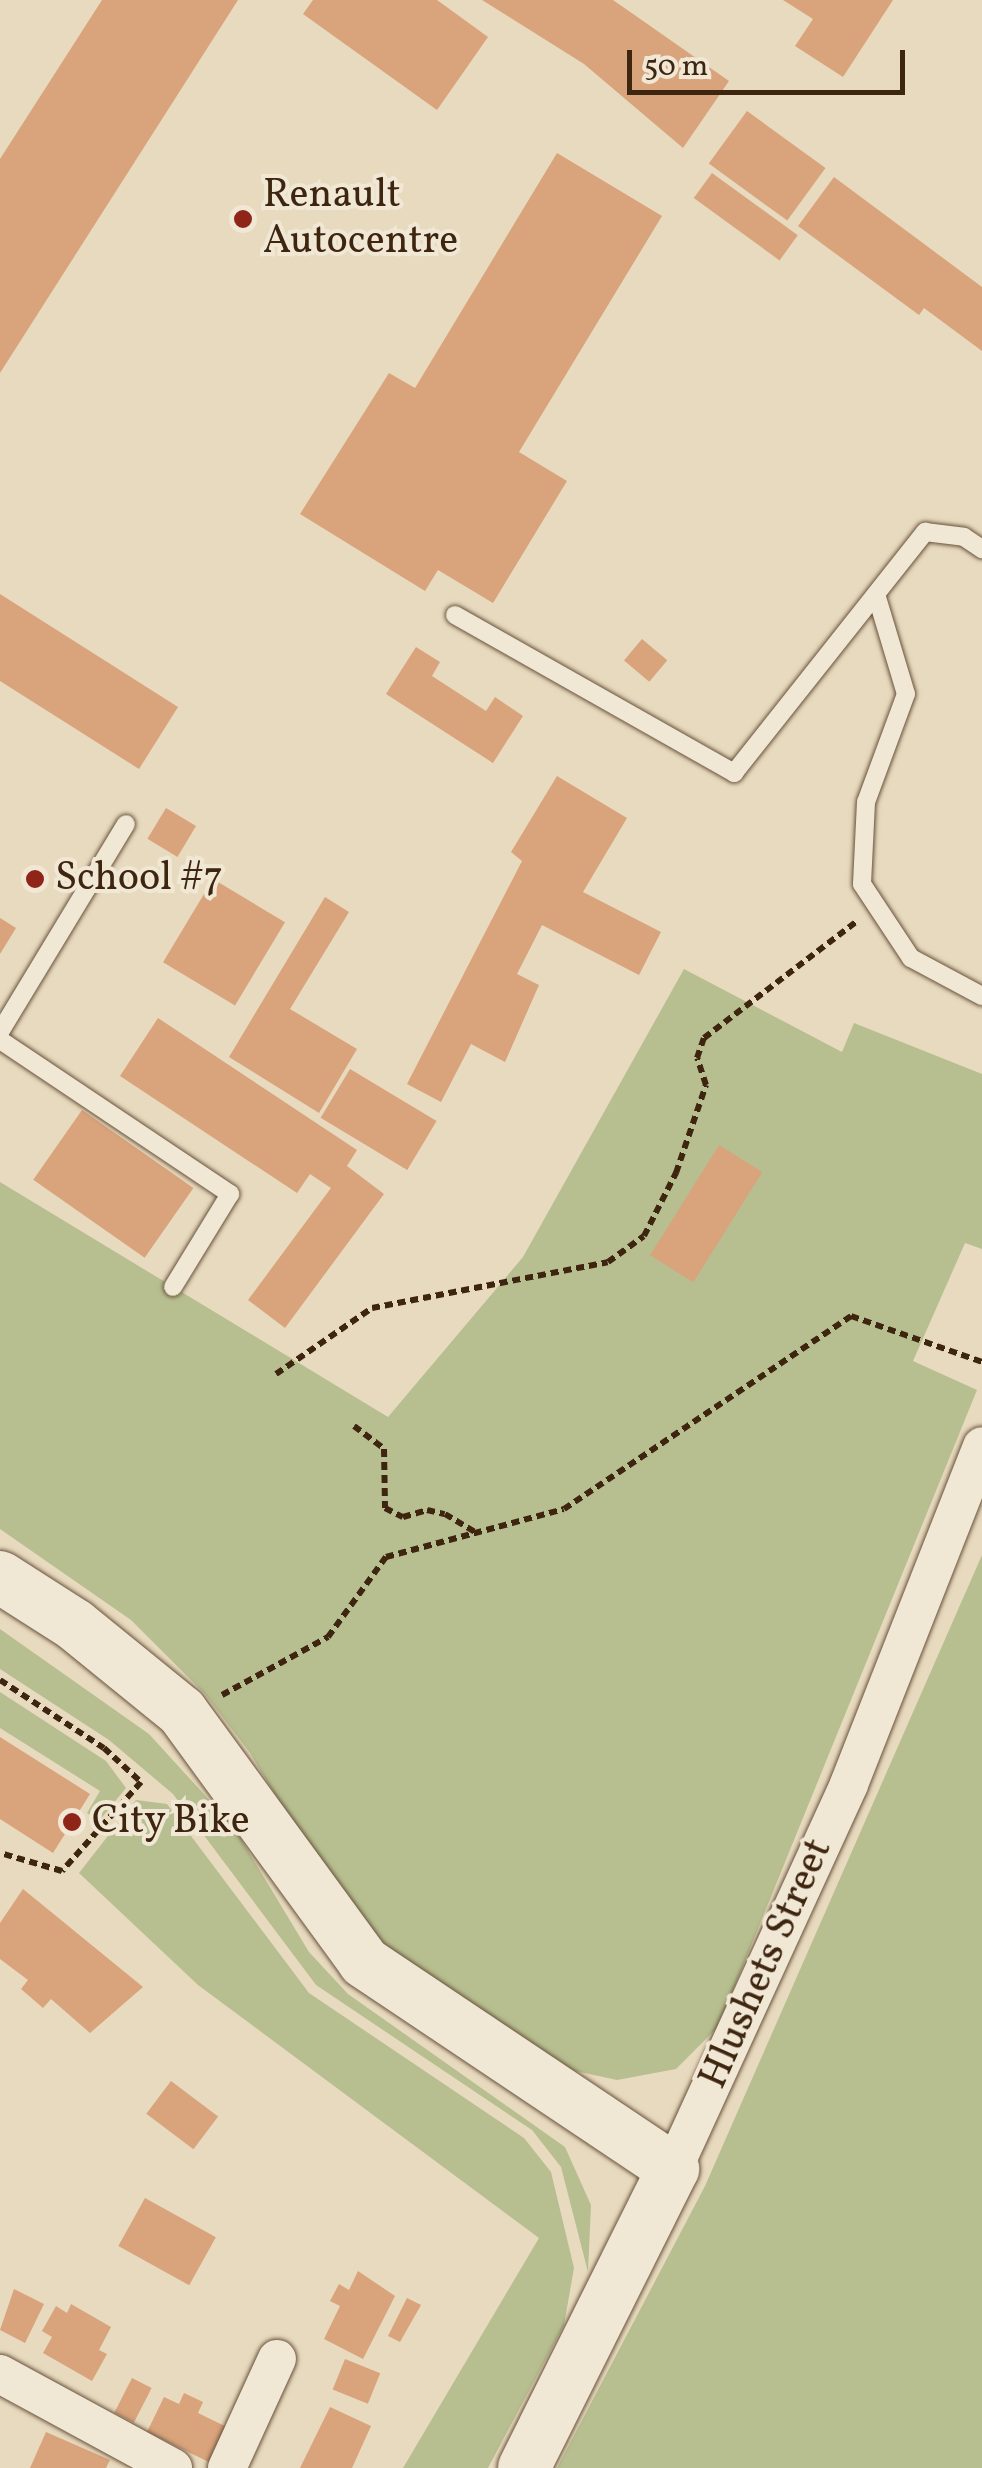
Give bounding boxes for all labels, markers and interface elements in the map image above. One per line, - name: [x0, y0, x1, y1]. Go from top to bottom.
- scale bar: [632, 30, 910, 92]
- text: 50 m: [644, 46, 708, 88]
- place label: Renault Autocentre: [263, 172, 458, 266]
- marker: Renault Autocentre: [232, 208, 254, 230]
- place label: School #7: [55, 855, 223, 903]
- marker: School #7: [24, 868, 46, 890]
- place label: City Bike: [92, 1798, 251, 1846]
- marker: City Bike: [61, 1811, 83, 1833]
- street label: Hlushets Street: [690, 1832, 844, 2096]

